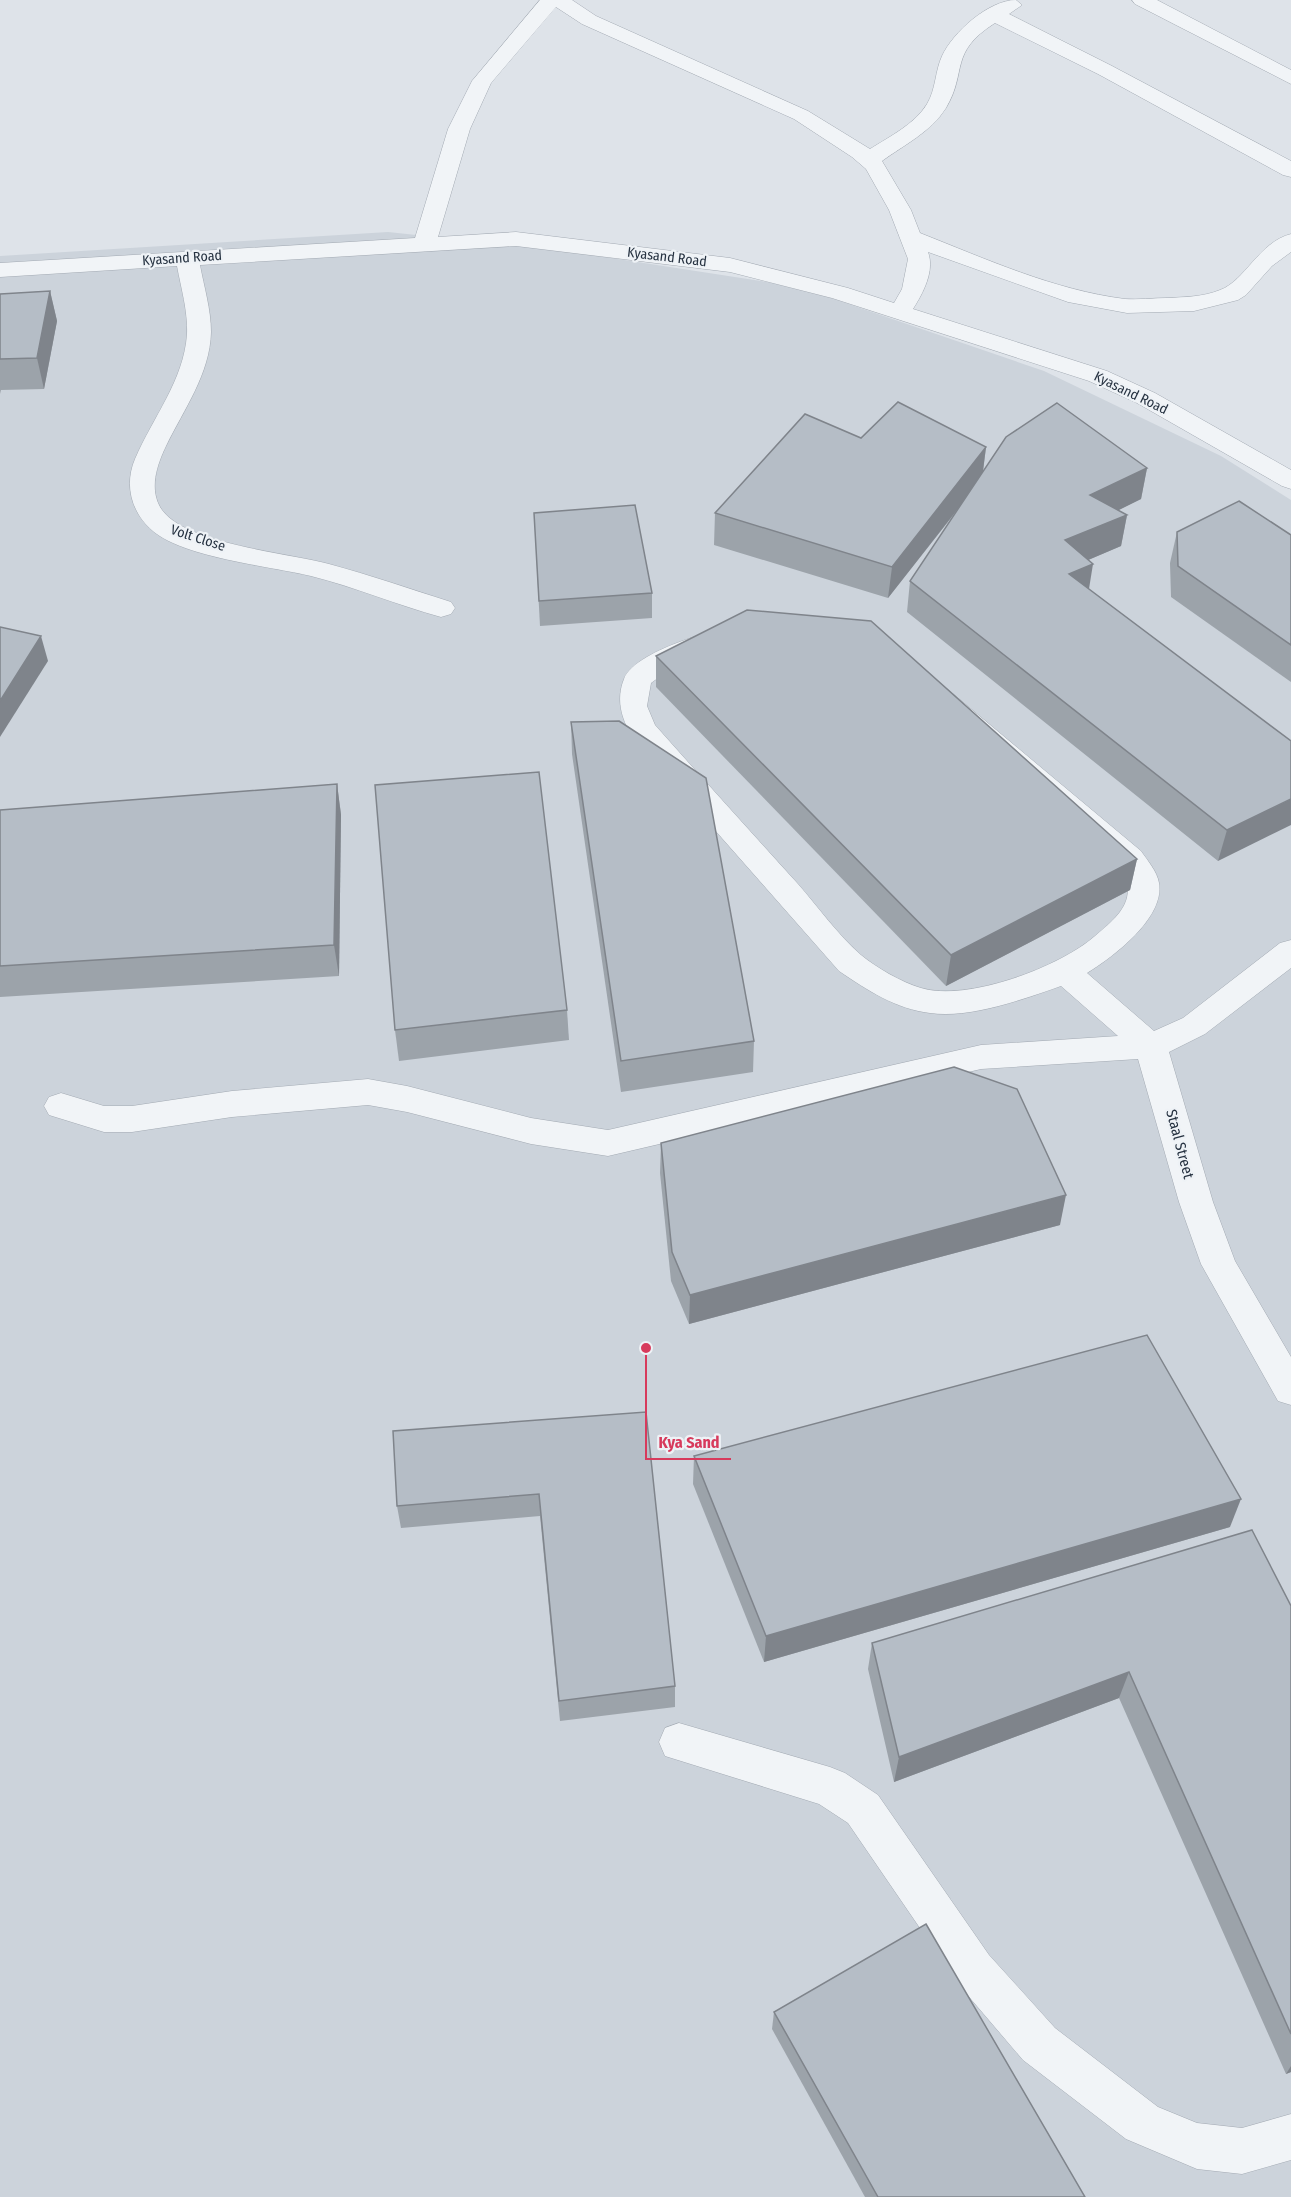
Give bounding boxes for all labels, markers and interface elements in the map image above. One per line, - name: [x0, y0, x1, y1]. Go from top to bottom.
- street label: Kyasand Road: [626, 244, 708, 270]
- street label: Kyasand Road: [141, 247, 223, 269]
- street label: Kyasand Road: [1091, 368, 1171, 418]
- street label: Volt Close: [168, 521, 228, 555]
- street label: Staal Street: [1162, 1107, 1198, 1181]
- callout: Kya Sand: [646, 1425, 731, 1459]
- text: Kya Sand: [659, 1433, 720, 1452]

